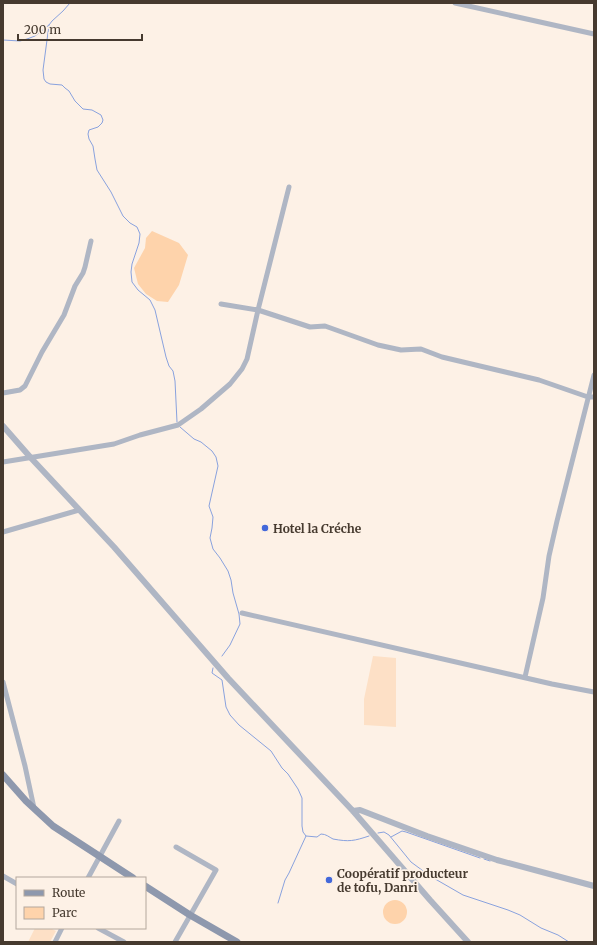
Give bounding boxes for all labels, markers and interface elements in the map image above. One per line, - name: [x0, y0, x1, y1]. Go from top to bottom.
- scale bar: [18, 16, 142, 42]
- text: 200 m: [24, 22, 61, 37]
- place label: Hotel la Créche: [273, 521, 362, 536]
- marker: Hotel la Créche: [260, 523, 270, 533]
- place label: Coopératif producteur de tofu, Danri: [337, 866, 468, 895]
- marker: Coopératif producteur de tofu, Danri: [324, 875, 334, 885]
- legend: [16, 877, 146, 929]
- text: Route: [52, 885, 85, 900]
- text: Parc: [52, 905, 77, 920]

